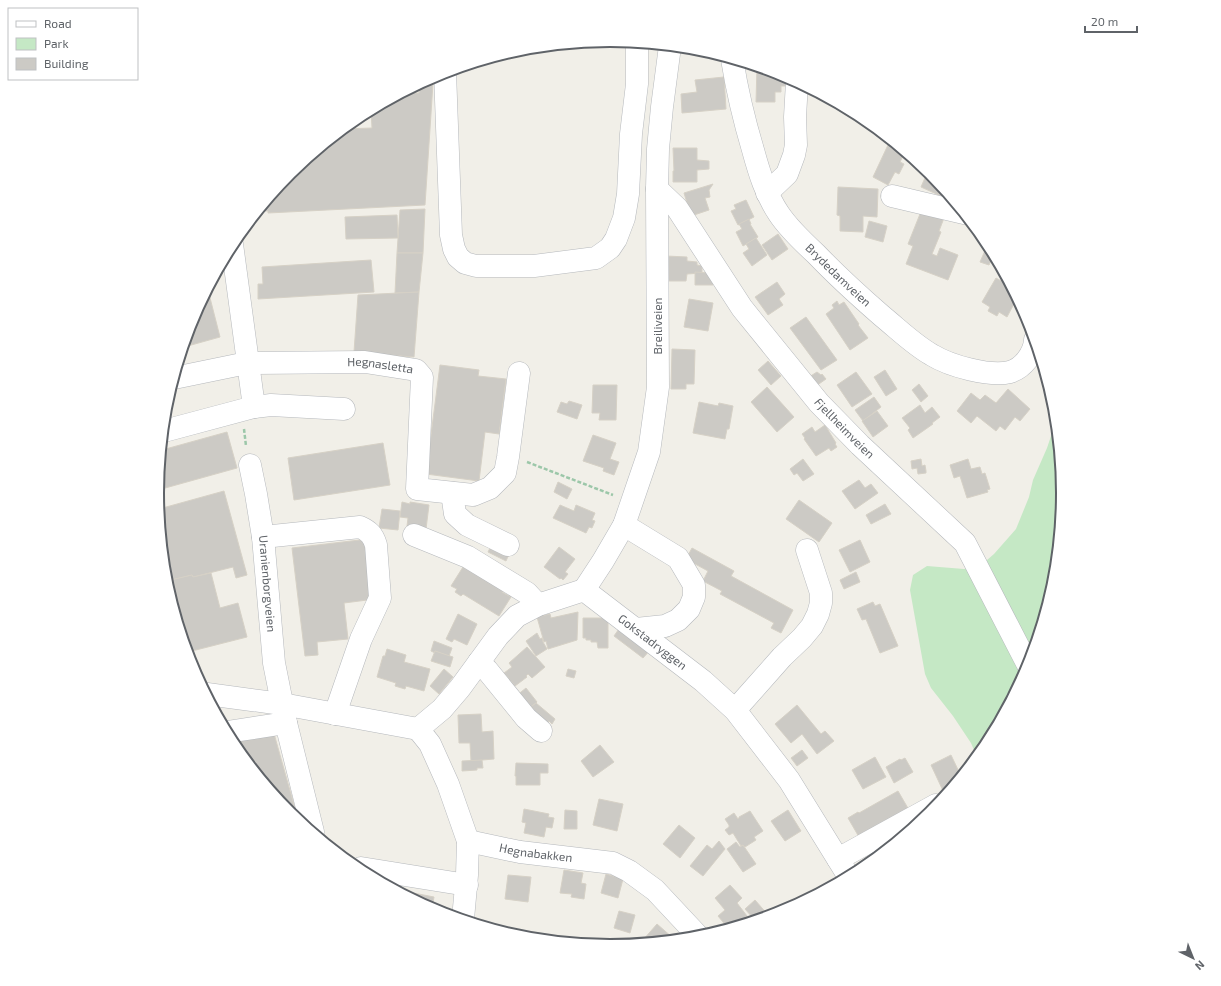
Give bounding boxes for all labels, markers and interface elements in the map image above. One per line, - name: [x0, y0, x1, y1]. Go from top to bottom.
- legend: [8, 8, 138, 80]
- scale bar: [1085, 8, 1137, 34]
- text: 20 m: [1091, 14, 1118, 28]
- text: Road: [44, 16, 72, 30]
- text: Park: [44, 36, 69, 50]
- text: Building: [44, 56, 89, 70]
- street label: Brydedamveien: [803, 240, 874, 309]
- street label: Breiliveien: [650, 297, 664, 355]
- street label: Hegnasletta: [347, 354, 414, 375]
- street label: Fjellheimveien: [812, 395, 878, 461]
- street label: Uranienborgveien: [257, 535, 279, 633]
- street label: Gokstadryggen: [616, 611, 690, 672]
- street label: Hegnabakken: [498, 840, 573, 864]
- north arrow: [1173, 938, 1213, 978]
- text: N: [1193, 958, 1208, 973]

